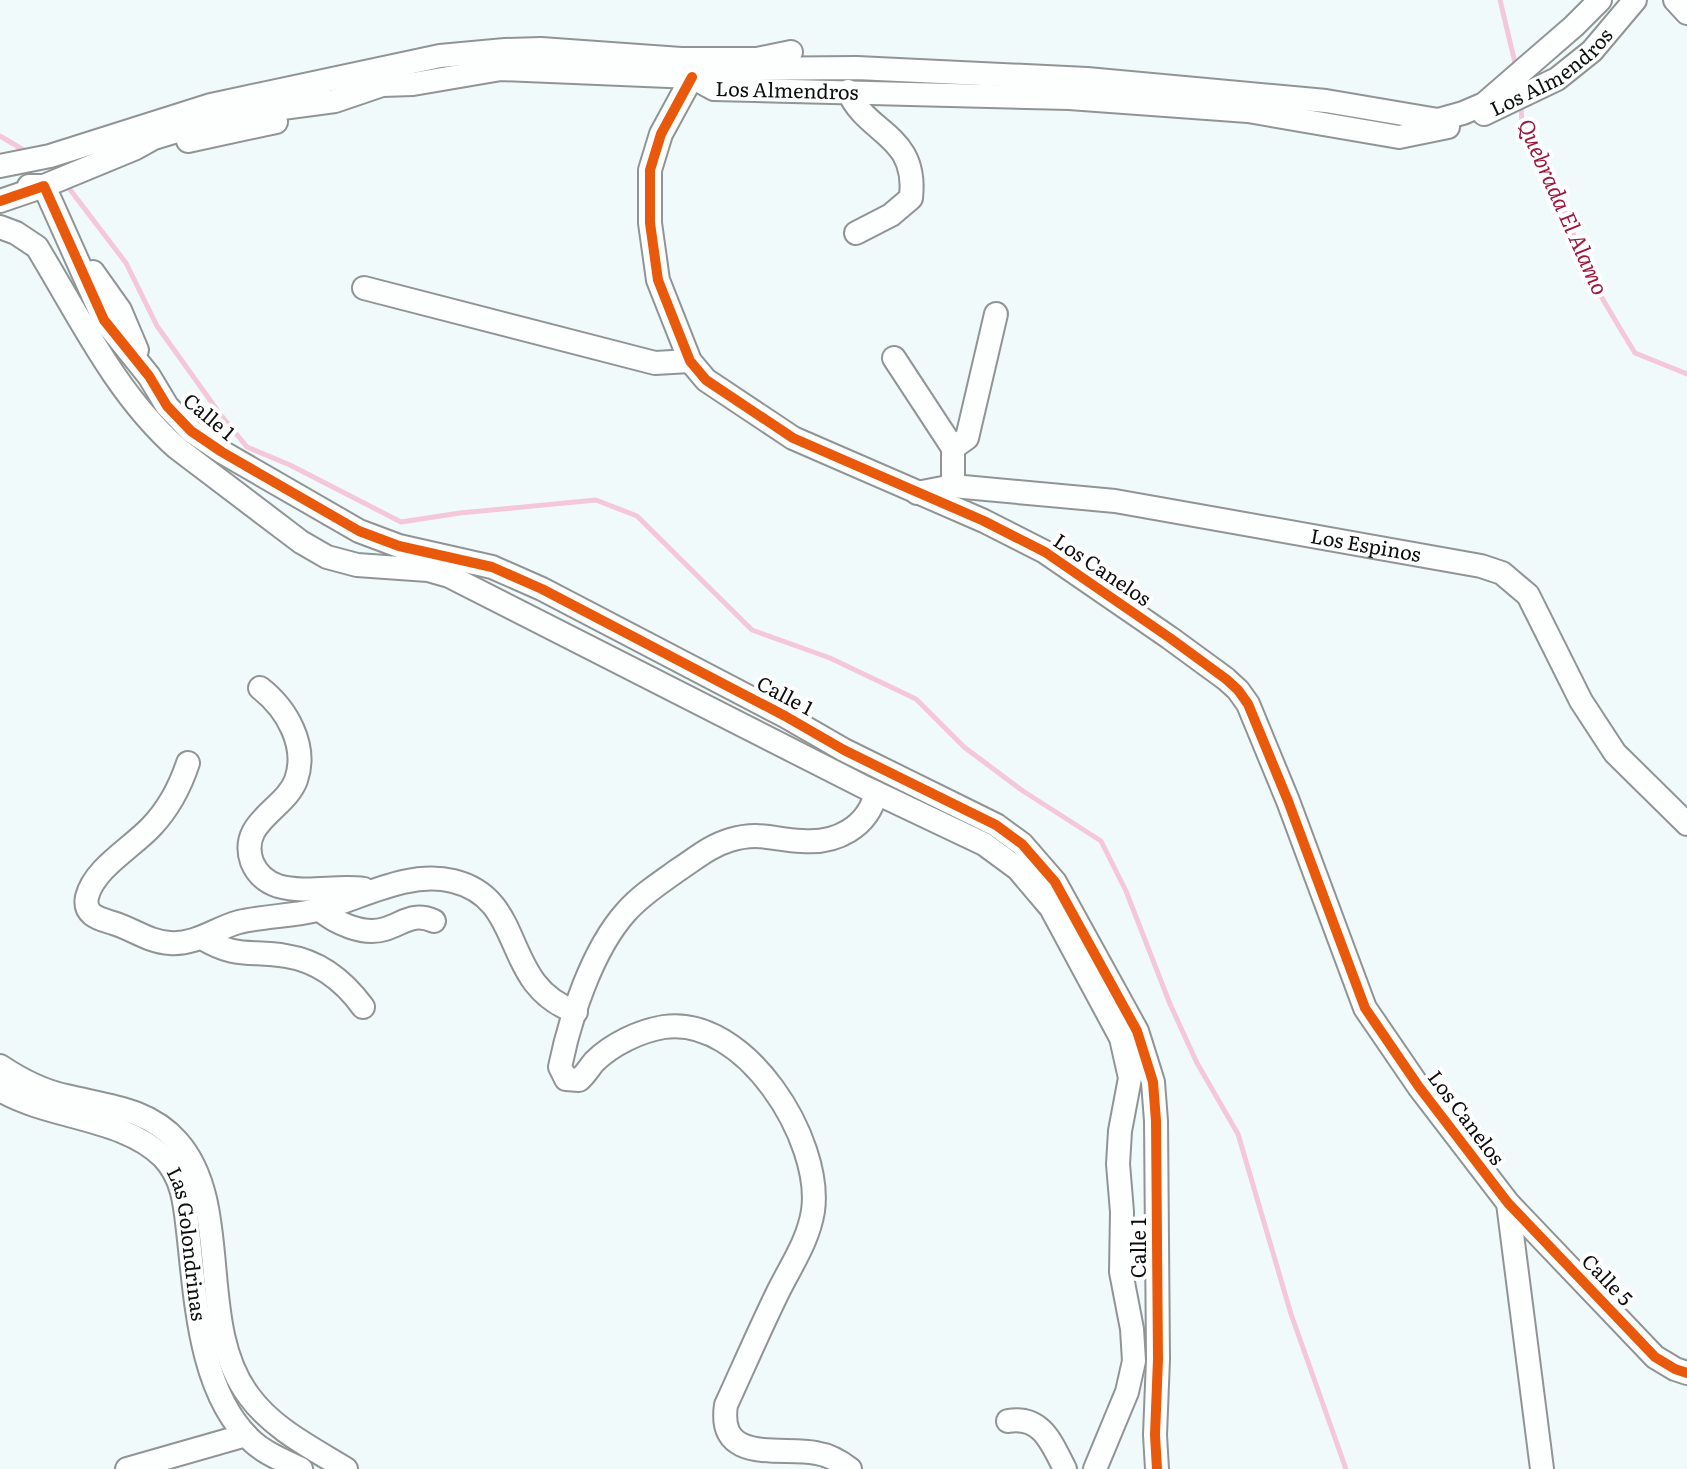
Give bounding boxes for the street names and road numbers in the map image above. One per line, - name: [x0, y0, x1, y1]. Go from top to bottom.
- street label: Los Almendros: [1484, 20, 1619, 122]
- street label: Los Almendros: [715, 72, 859, 106]
- street label: Calle 1: [178, 385, 243, 446]
- street label: Los Espinos: [1308, 519, 1424, 568]
- street label: Los Canelos: [1048, 525, 1158, 612]
- street label: Calle 1: [752, 667, 820, 722]
- street label: Los Canelos: [1422, 1063, 1513, 1170]
- street label: Las Golondrinas: [161, 1161, 216, 1323]
- street label: Calle 1: [1122, 1218, 1152, 1278]
- street label: Calle 5: [1576, 1246, 1641, 1311]

